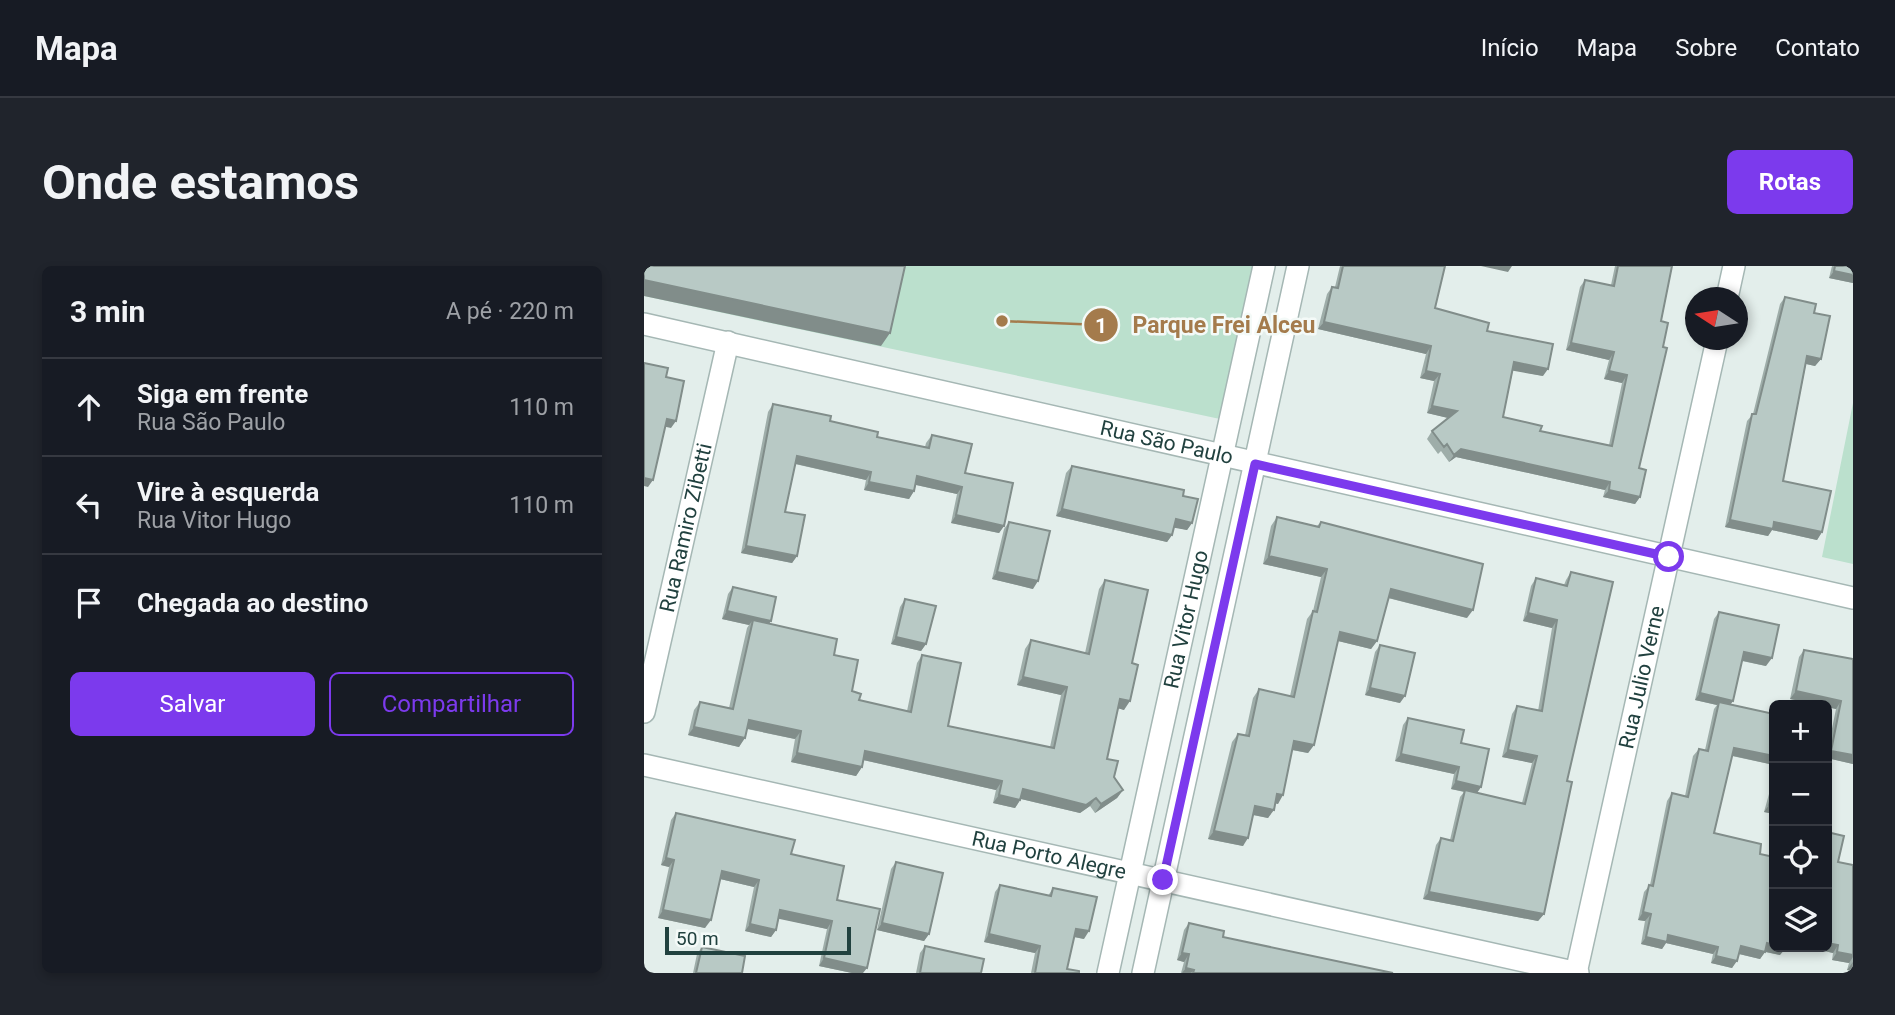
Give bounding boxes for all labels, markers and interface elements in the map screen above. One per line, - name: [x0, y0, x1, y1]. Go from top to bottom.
- text: Mapa: [35, 29, 118, 68]
- text: Início: [1481, 34, 1539, 62]
- text: Mapa: [1577, 34, 1637, 62]
- text: Sobre: [1675, 34, 1737, 62]
- text: Contato: [1775, 34, 1860, 62]
- button: Rotas: [1727, 150, 1853, 214]
- text: Onde estamos: [42, 154, 359, 211]
- north arrow: [1685, 287, 1748, 350]
- text: 3 min: [70, 294, 145, 329]
- text: A pé · 220 m: [446, 298, 574, 325]
- callout: Parque Frei Alceu: [1084, 303, 1329, 347]
- text: Parque Frei Alceu: [1133, 312, 1315, 339]
- text: 1: [1095, 314, 1107, 338]
- text: Siga em frente: [137, 379, 308, 409]
- icon: ahead: [70, 388, 108, 426]
- text: 110 m: [509, 394, 574, 421]
- text: Rua São Paulo: [137, 409, 285, 436]
- street label: Rua São Paulo: [1098, 416, 1236, 469]
- street label: Rua Ramiro Zibetti: [655, 441, 717, 615]
- text: Vire à esquerda: [137, 477, 320, 507]
- icon: left: [70, 486, 108, 524]
- text: 110 m: [509, 492, 574, 519]
- text: Rua Vitor Hugo: [137, 507, 291, 534]
- route start: [1653, 541, 1684, 572]
- street label: Rua Vitor Hugo: [1159, 548, 1213, 691]
- icon: arrive: [70, 584, 108, 622]
- text: Chegada ao destino: [137, 588, 368, 618]
- street label: Rua Julio Verne: [1614, 604, 1669, 751]
- button: Salvar: [70, 672, 315, 736]
- button: Compartilhar: [329, 672, 574, 736]
- map controls: [1769, 700, 1832, 952]
- button: +: [1769, 700, 1832, 763]
- button: −: [1769, 763, 1832, 826]
- street label: Rua Porto Alegre: [970, 826, 1129, 884]
- button: locate: [1769, 826, 1832, 889]
- route end: [1147, 864, 1178, 895]
- button: layers: [1769, 889, 1832, 952]
- scale bar: [665, 924, 850, 956]
- text: 50 m: [676, 927, 719, 950]

